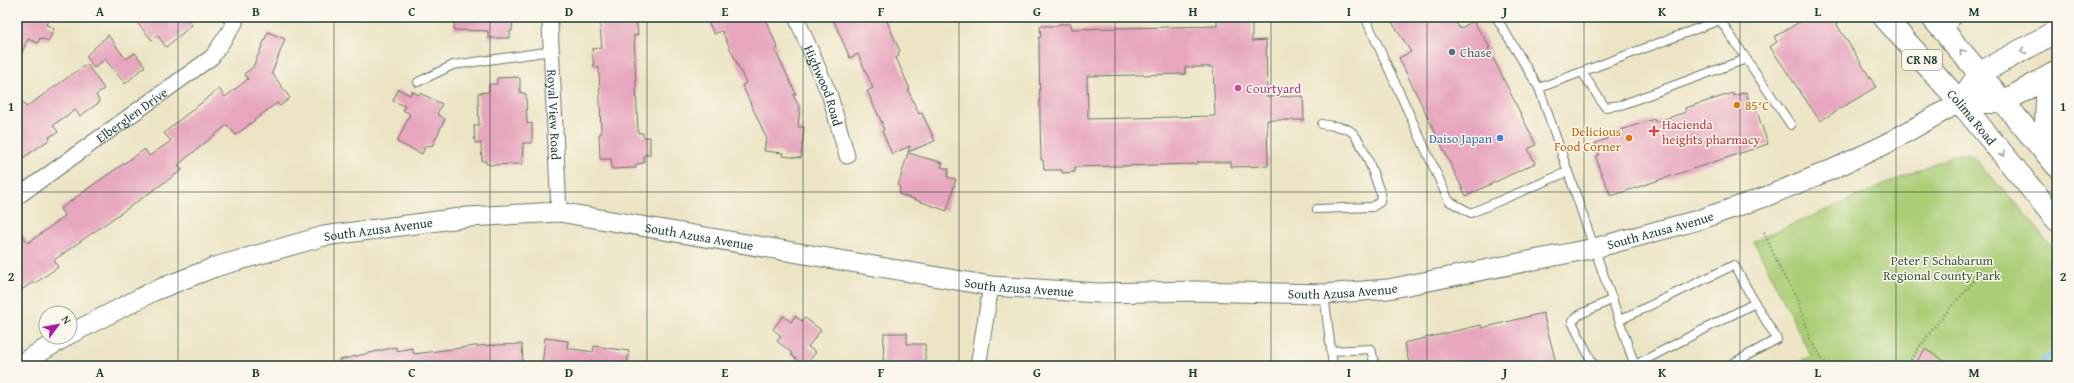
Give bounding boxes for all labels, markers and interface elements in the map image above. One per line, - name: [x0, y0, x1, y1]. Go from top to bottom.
- text: A: [96, 2, 105, 21]
- text: B: [252, 2, 260, 21]
- text: C: [408, 2, 416, 21]
- text: D: [565, 2, 573, 21]
- text: E: [722, 2, 729, 21]
- text: F: [878, 2, 885, 21]
- text: G: [1033, 2, 1041, 21]
- text: H: [1188, 2, 1198, 21]
- text: I: [1347, 2, 1351, 21]
- text: J: [1501, 2, 1508, 21]
- text: K: [1658, 2, 1667, 21]
- text: L: [1815, 2, 1822, 21]
- text: M: [1968, 2, 1980, 21]
- street label: Highwood Road: [799, 42, 847, 128]
- place label: Chase: [1460, 43, 1492, 62]
- one-way arrow: [2020, 46, 2027, 53]
- marker: Chase: [1447, 47, 1457, 57]
- road number: CR N8: [1902, 50, 1942, 70]
- one-way arrow: [1960, 50, 1967, 57]
- street label: Royal View Road: [542, 69, 565, 160]
- place label: Courtyard: [1246, 79, 1301, 98]
- street label: Elberglen Drive: [92, 83, 172, 147]
- marker: Courtyard: [1233, 83, 1243, 93]
- street label: Colima Road: [1943, 85, 2001, 149]
- place label: 85°C: [1745, 96, 1769, 115]
- text: 1: [8, 97, 14, 116]
- text: 1: [2060, 97, 2066, 116]
- marker: 85°C: [1732, 100, 1742, 110]
- place label: Hacienda heights pharmacy: [1662, 115, 1761, 149]
- place label: Delicious Food Corner: [1554, 122, 1622, 156]
- marker: Hacienda heights pharmacy: [1649, 126, 1659, 136]
- place label: Daiso Japan: [1429, 129, 1493, 148]
- marker: Daiso Japan: [1495, 133, 1505, 143]
- marker: Delicious Food Corner: [1624, 133, 1634, 143]
- one-way arrow: [1998, 149, 2005, 156]
- street label: South Azusa Avenue: [1605, 206, 1716, 254]
- street label: South Azusa Avenue: [323, 213, 434, 246]
- street label: South Azusa Avenue: [644, 218, 755, 255]
- park label: Peter F Schabarum Regional County Park: [1883, 251, 2001, 285]
- text: 2: [8, 267, 15, 286]
- text: 2: [2060, 267, 2067, 286]
- street label: South Azusa Avenue: [963, 273, 1074, 301]
- street label: South Azusa Avenue: [1288, 278, 1399, 304]
- north arrow: [38, 305, 78, 345]
- text: N: [58, 312, 76, 328]
- text: A: [96, 363, 105, 382]
- text: B: [252, 363, 260, 382]
- text: C: [408, 363, 416, 382]
- text: D: [565, 363, 573, 382]
- text: E: [722, 363, 729, 382]
- text: F: [878, 363, 885, 382]
- text: G: [1033, 363, 1041, 382]
- text: H: [1188, 363, 1198, 382]
- text: I: [1347, 363, 1351, 382]
- text: J: [1501, 363, 1508, 382]
- text: K: [1658, 363, 1667, 382]
- text: L: [1815, 363, 1822, 382]
- text: M: [1968, 363, 1980, 382]

